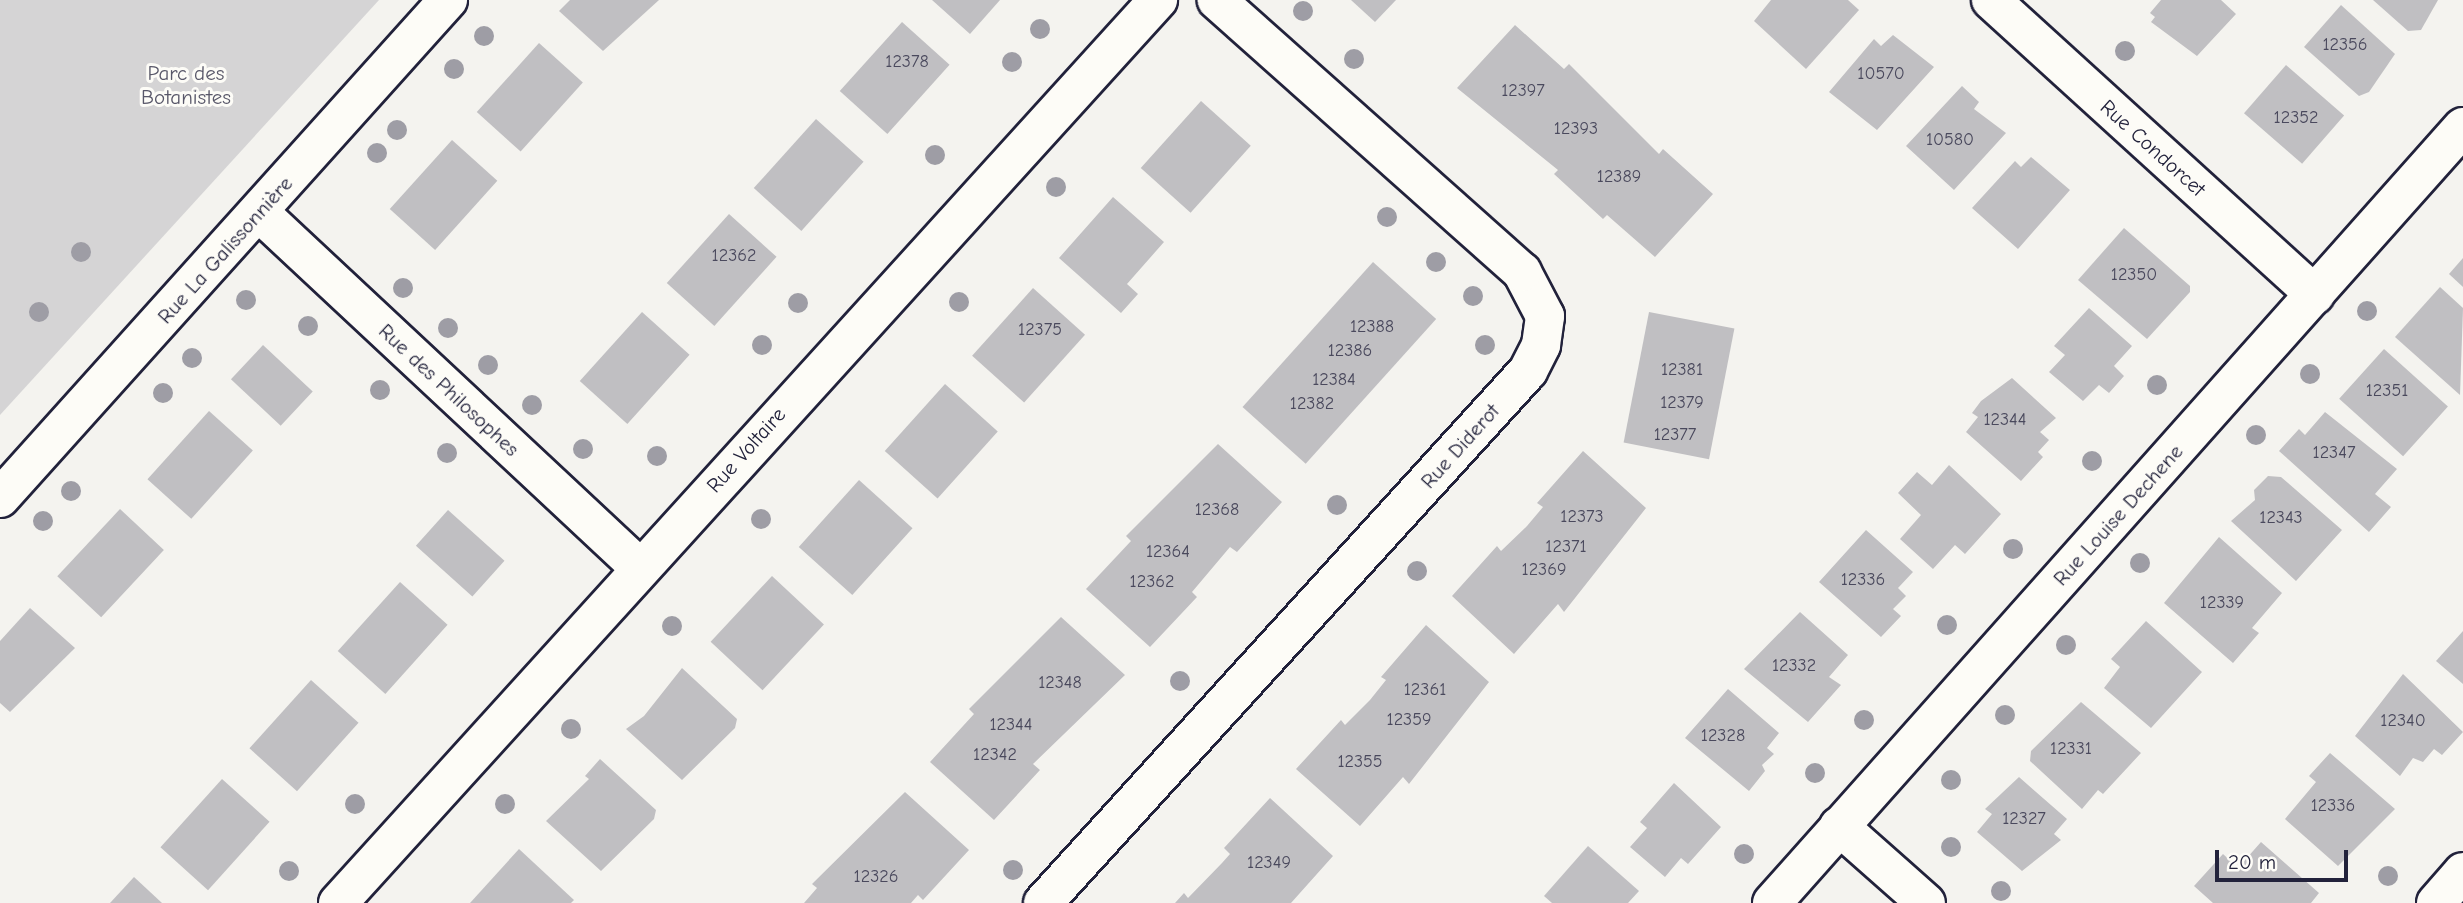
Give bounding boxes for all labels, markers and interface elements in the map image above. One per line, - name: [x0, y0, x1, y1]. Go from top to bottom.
- house number: 12356: [2322, 34, 2368, 56]
- house number: 12378: [885, 51, 929, 73]
- park label: Parc des Botanistes: [141, 60, 231, 110]
- house number: 10570: [1857, 63, 1905, 85]
- house number: 12397: [1501, 80, 1545, 102]
- street label: Rue Condorcet: [2095, 94, 2211, 202]
- house number: 12352: [2274, 107, 2318, 129]
- house number: 12393: [1554, 118, 1598, 140]
- house number: 10580: [1926, 129, 1974, 151]
- house number: 12389: [1597, 166, 1641, 188]
- street label: Rue La Galissonnière: [152, 171, 298, 329]
- house number: 12362: [712, 245, 756, 267]
- house number: 12350: [2111, 264, 2157, 286]
- house number: 12388: [1350, 316, 1394, 338]
- street label: Rue des Philosophes: [373, 318, 525, 462]
- house number: 12375: [1018, 319, 1062, 341]
- house number: 12386: [1328, 340, 1372, 362]
- house number: 12381: [1661, 359, 1703, 381]
- house number: 12384: [1312, 369, 1356, 391]
- house number: 12351: [2366, 380, 2408, 402]
- house number: 12379: [1660, 392, 1704, 414]
- house number: 12382: [1290, 393, 1334, 415]
- street label: Rue Diderot: [1415, 398, 1505, 494]
- street label: Rue Voltaire: [701, 402, 791, 498]
- house number: 12344: [1983, 409, 2027, 431]
- house number: 12377: [1654, 424, 1696, 446]
- street label: Rue Louise Dechene: [2048, 439, 2188, 591]
- house number: 12347: [2313, 442, 2355, 464]
- house number: 12368: [1195, 499, 1239, 521]
- house number: 12373: [1560, 506, 1604, 528]
- house number: 12343: [2259, 507, 2303, 529]
- house number: 12371: [1545, 536, 1587, 558]
- house number: 12364: [1146, 541, 1190, 563]
- house number: 12369: [1522, 559, 1566, 581]
- house number: 12336: [1841, 569, 1885, 591]
- house number: 12362: [1130, 571, 1174, 593]
- house number: 12339: [2200, 592, 2244, 614]
- house number: 12332: [1772, 655, 1816, 677]
- house number: 12348: [1038, 672, 1082, 694]
- house number: 12361: [1404, 679, 1446, 701]
- house number: 12359: [1387, 709, 1431, 731]
- house number: 12340: [2380, 710, 2426, 732]
- house number: 12344: [989, 714, 1033, 736]
- house number: 12328: [1701, 725, 1745, 747]
- house number: 12331: [2050, 738, 2092, 760]
- house number: 12342: [973, 744, 1017, 766]
- house number: 12355: [1337, 751, 1383, 773]
- house number: 12336: [2311, 795, 2355, 817]
- house number: 12327: [2002, 808, 2046, 830]
- scale bar: [2218, 836, 2351, 880]
- text: 20 m: [2228, 850, 2276, 874]
- house number: 12349: [1247, 852, 1291, 874]
- house number: 12326: [854, 866, 898, 888]

